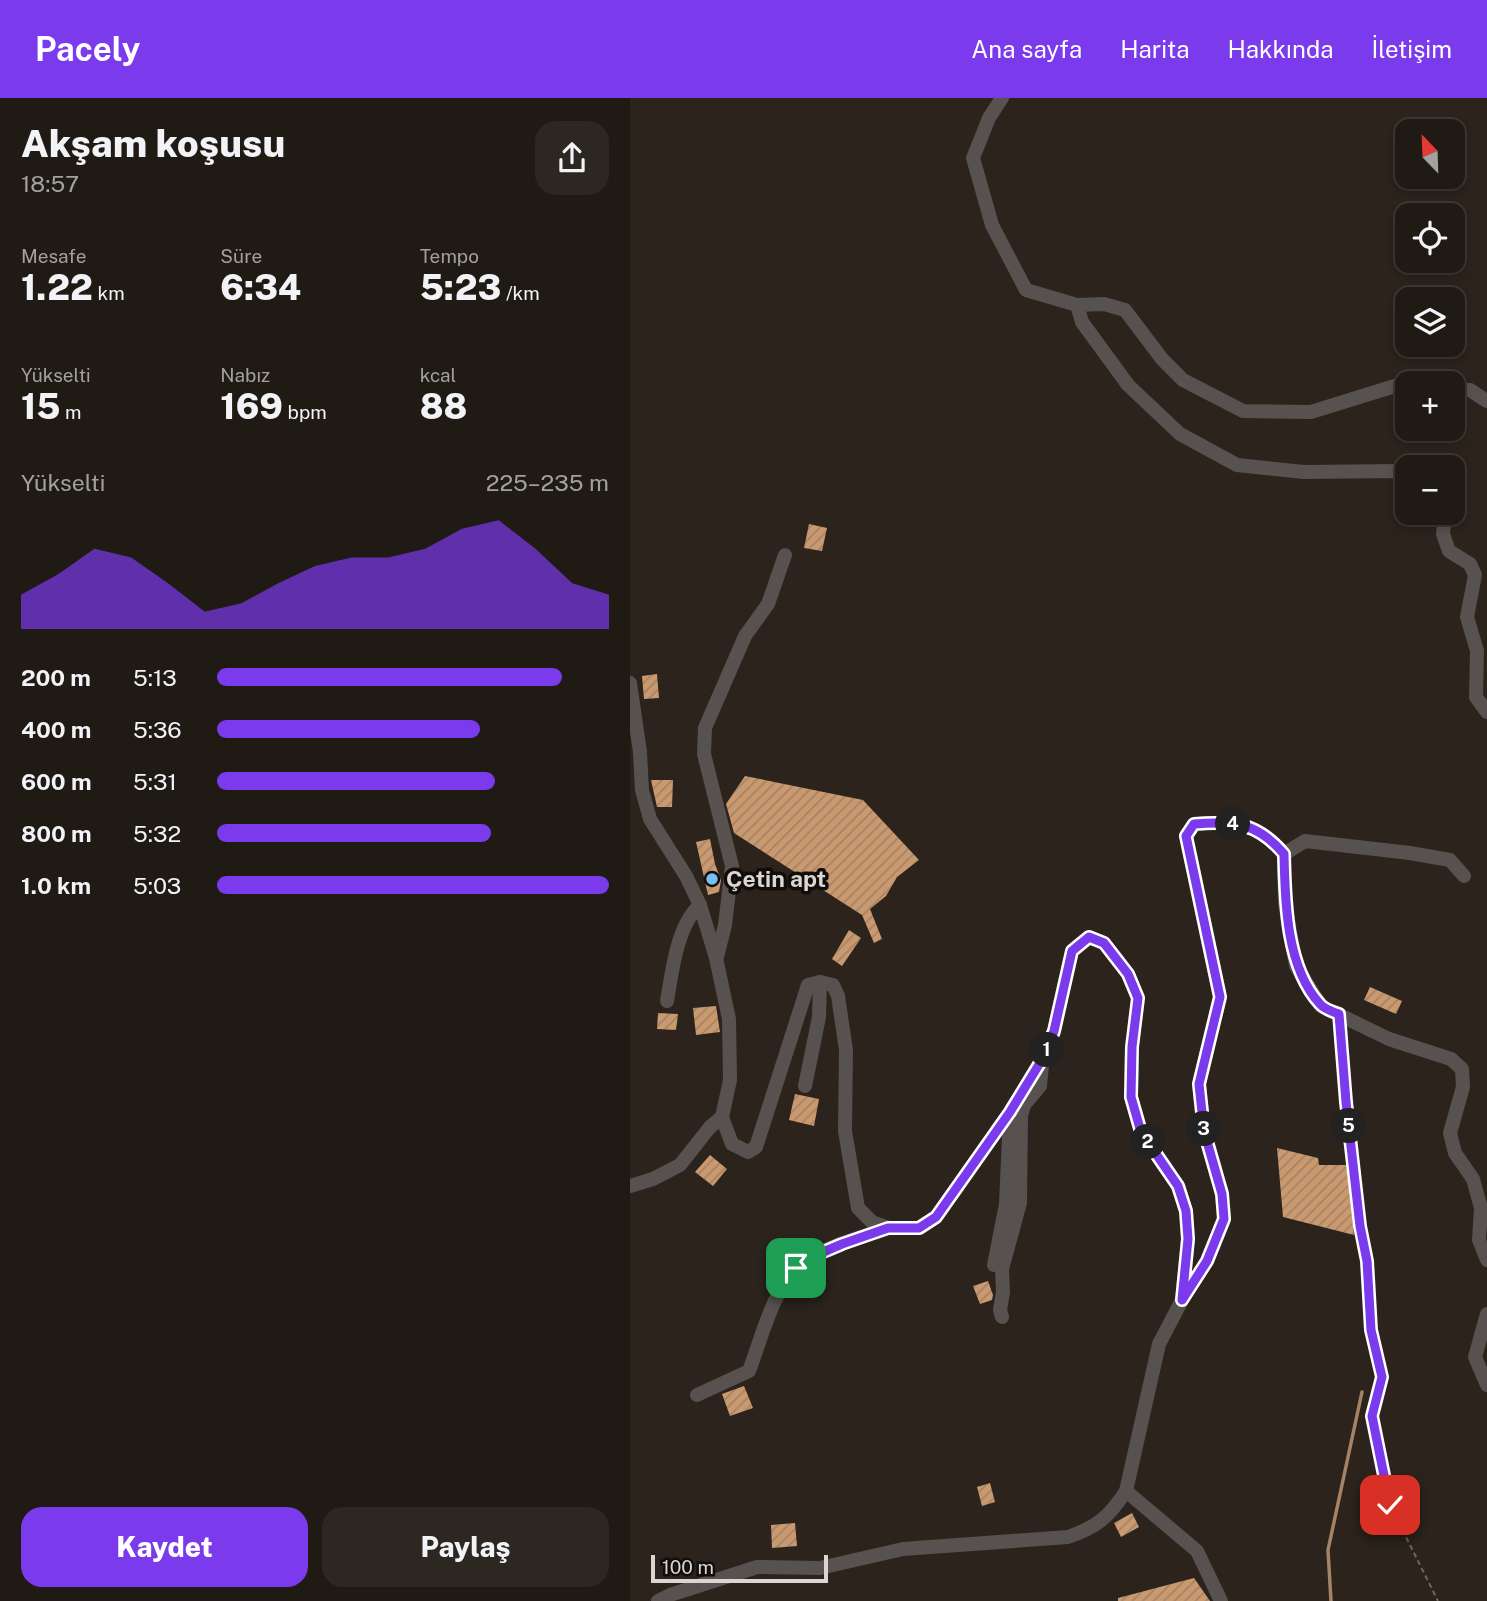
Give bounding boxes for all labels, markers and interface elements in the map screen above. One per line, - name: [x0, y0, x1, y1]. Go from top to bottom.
- text: Pacely: [35, 30, 140, 68]
- text: Ana sayfa: [971, 35, 1082, 63]
- text: Harita: [1120, 35, 1190, 63]
- text: Hakkında: [1228, 35, 1333, 63]
- text: İletişim: [1371, 35, 1452, 63]
- north arrow: [1395, 119, 1465, 189]
- map controls: [1395, 119, 1465, 525]
- text: Akşam koşusu: [21, 121, 285, 166]
- button: share: [535, 121, 609, 195]
- text: 18:57: [21, 170, 79, 197]
- button: locate: [1395, 203, 1465, 273]
- text: Mesafe: [21, 245, 86, 267]
- text: Süre: [220, 245, 262, 267]
- text: Tempo: [420, 245, 479, 267]
- text: 1.22: [21, 267, 93, 308]
- text: 6:34: [220, 267, 301, 308]
- text: 5:23: [420, 267, 501, 308]
- text: km: [93, 282, 125, 304]
- text: /km: [501, 282, 540, 304]
- button: layers: [1395, 287, 1465, 357]
- text: Yükselti: [21, 364, 91, 386]
- text: Nabız: [220, 364, 270, 386]
- text: kcal: [420, 364, 456, 386]
- button: +: [1395, 371, 1465, 441]
- text: 15: [21, 386, 61, 427]
- text: 169: [220, 386, 283, 427]
- text: 88: [420, 386, 467, 427]
- text: m: [61, 401, 82, 423]
- text: bpm: [283, 401, 327, 423]
- button: −: [1395, 455, 1465, 525]
- text: Yükselti: [21, 469, 105, 496]
- text: 225–235 m: [486, 469, 609, 496]
- text: 200 m: [21, 664, 91, 691]
- text: 5:13: [133, 664, 177, 691]
- text: 400 m: [21, 716, 91, 743]
- text: 5:36: [133, 716, 182, 743]
- text: 600 m: [21, 768, 91, 795]
- text: 5:31: [133, 768, 177, 795]
- pin: 4: [1216, 806, 1250, 842]
- text: 4: [1226, 812, 1239, 834]
- text: 800 m: [21, 820, 92, 847]
- text: 5:32: [133, 820, 181, 847]
- place label: Çetin apt: [726, 865, 826, 892]
- marker: Çetin apt: [704, 871, 720, 887]
- text: 1.0 km: [21, 872, 91, 899]
- text: 5:03: [133, 872, 181, 899]
- pin: 1: [1030, 1032, 1064, 1068]
- text: 1: [1042, 1038, 1051, 1060]
- pin: 5: [1332, 1108, 1366, 1144]
- pin: 3: [1186, 1112, 1222, 1146]
- text: 5: [1342, 1114, 1355, 1136]
- text: 3: [1197, 1117, 1210, 1139]
- pin: 2: [1130, 1124, 1166, 1160]
- text: 2: [1141, 1130, 1154, 1152]
- pin: [766, 1238, 826, 1298]
- icon: arrive: [777, 1249, 815, 1287]
- pin: [1360, 1475, 1420, 1535]
- icon: check: [1371, 1486, 1409, 1524]
- button: Kaydet: [21, 1507, 308, 1587]
- button: Paylaş: [322, 1507, 609, 1587]
- scale bar: [651, 1552, 828, 1584]
- text: 100 m: [662, 1556, 714, 1578]

